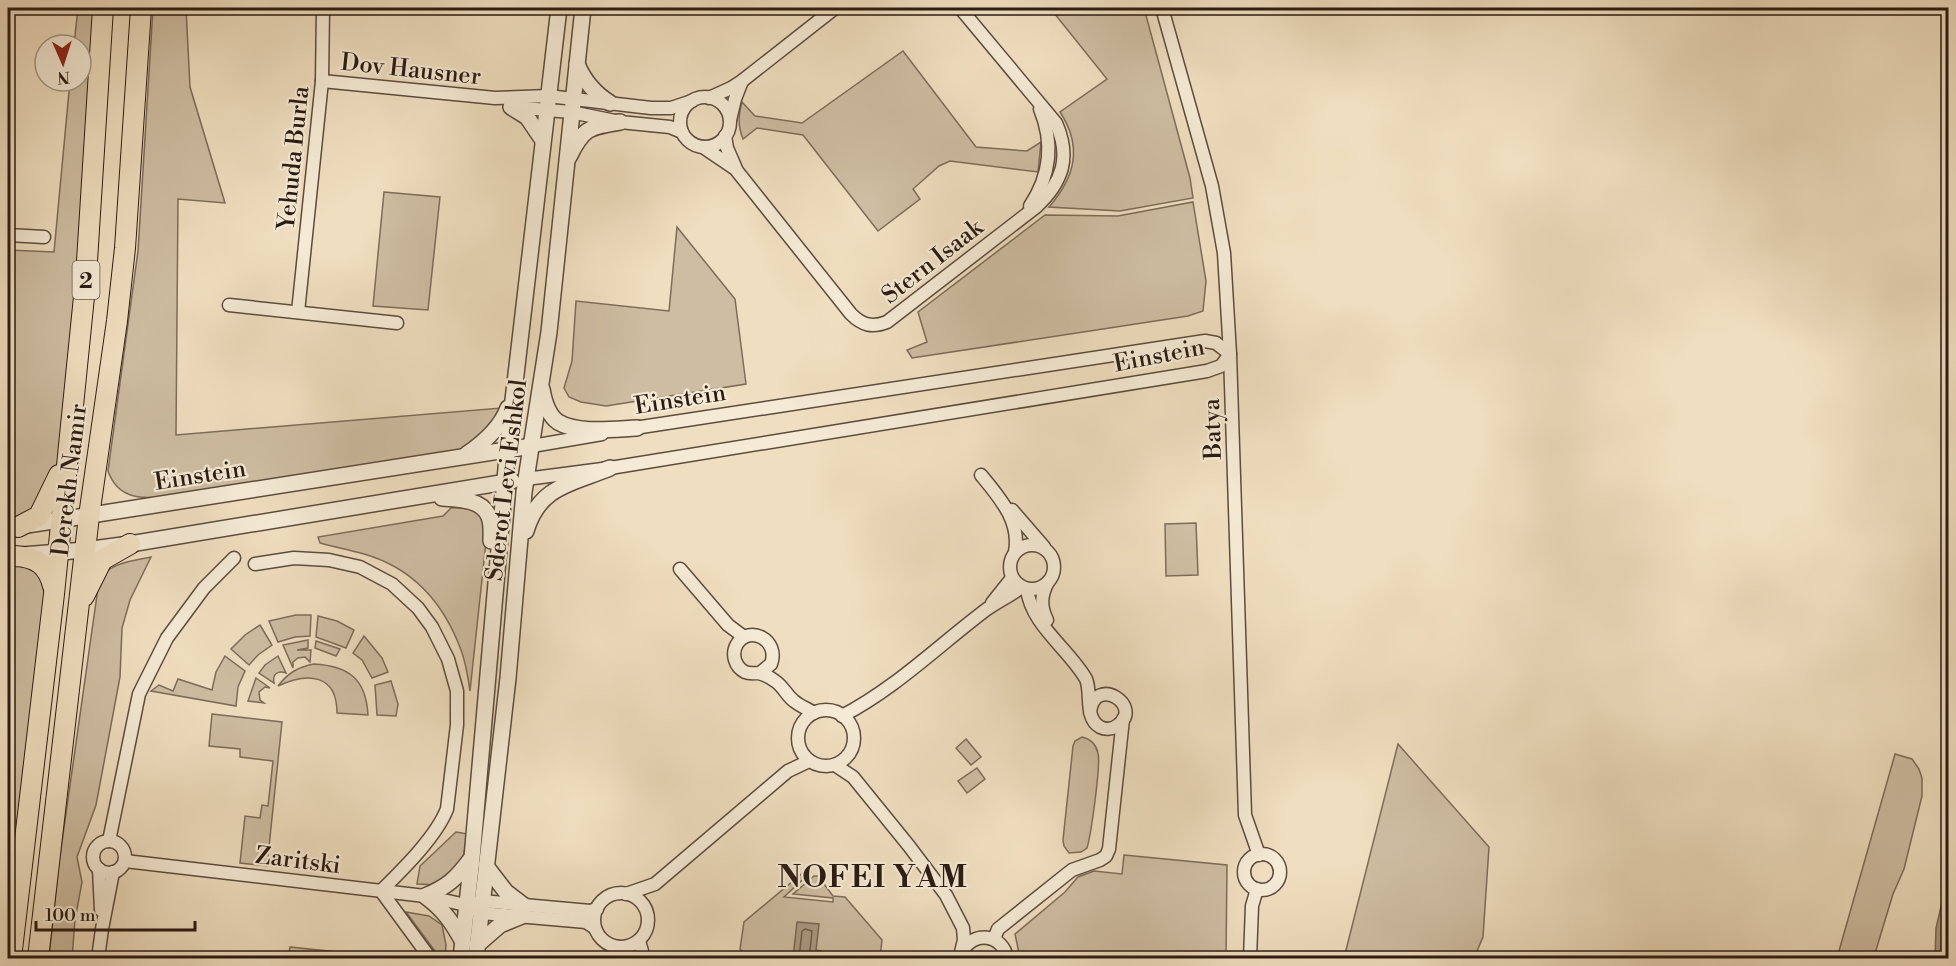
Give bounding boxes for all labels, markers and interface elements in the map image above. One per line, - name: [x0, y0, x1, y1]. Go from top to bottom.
- north arrow: [33, 33, 93, 93]
- street label: Dov Hausner: [339, 48, 483, 92]
- text: N: [57, 67, 71, 87]
- street label: Yehuda Burla: [271, 84, 317, 234]
- street label: Stern Isaak: [876, 212, 991, 311]
- road number: 2: [72, 261, 100, 299]
- street label: Einstein: [1111, 332, 1207, 379]
- street label: Sderot Levi Eshkol: [480, 377, 534, 583]
- street label: Einstein: [632, 378, 728, 422]
- street label: Batya: [1197, 397, 1229, 461]
- street label: Derekh Namir: [46, 402, 94, 558]
- street label: Einstein: [152, 454, 248, 498]
- street label: Zaritski: [254, 841, 342, 881]
- district label: NOFEI YAM: [778, 859, 968, 897]
- scale bar: [36, 894, 195, 932]
- text: 100 m: [45, 904, 96, 927]

